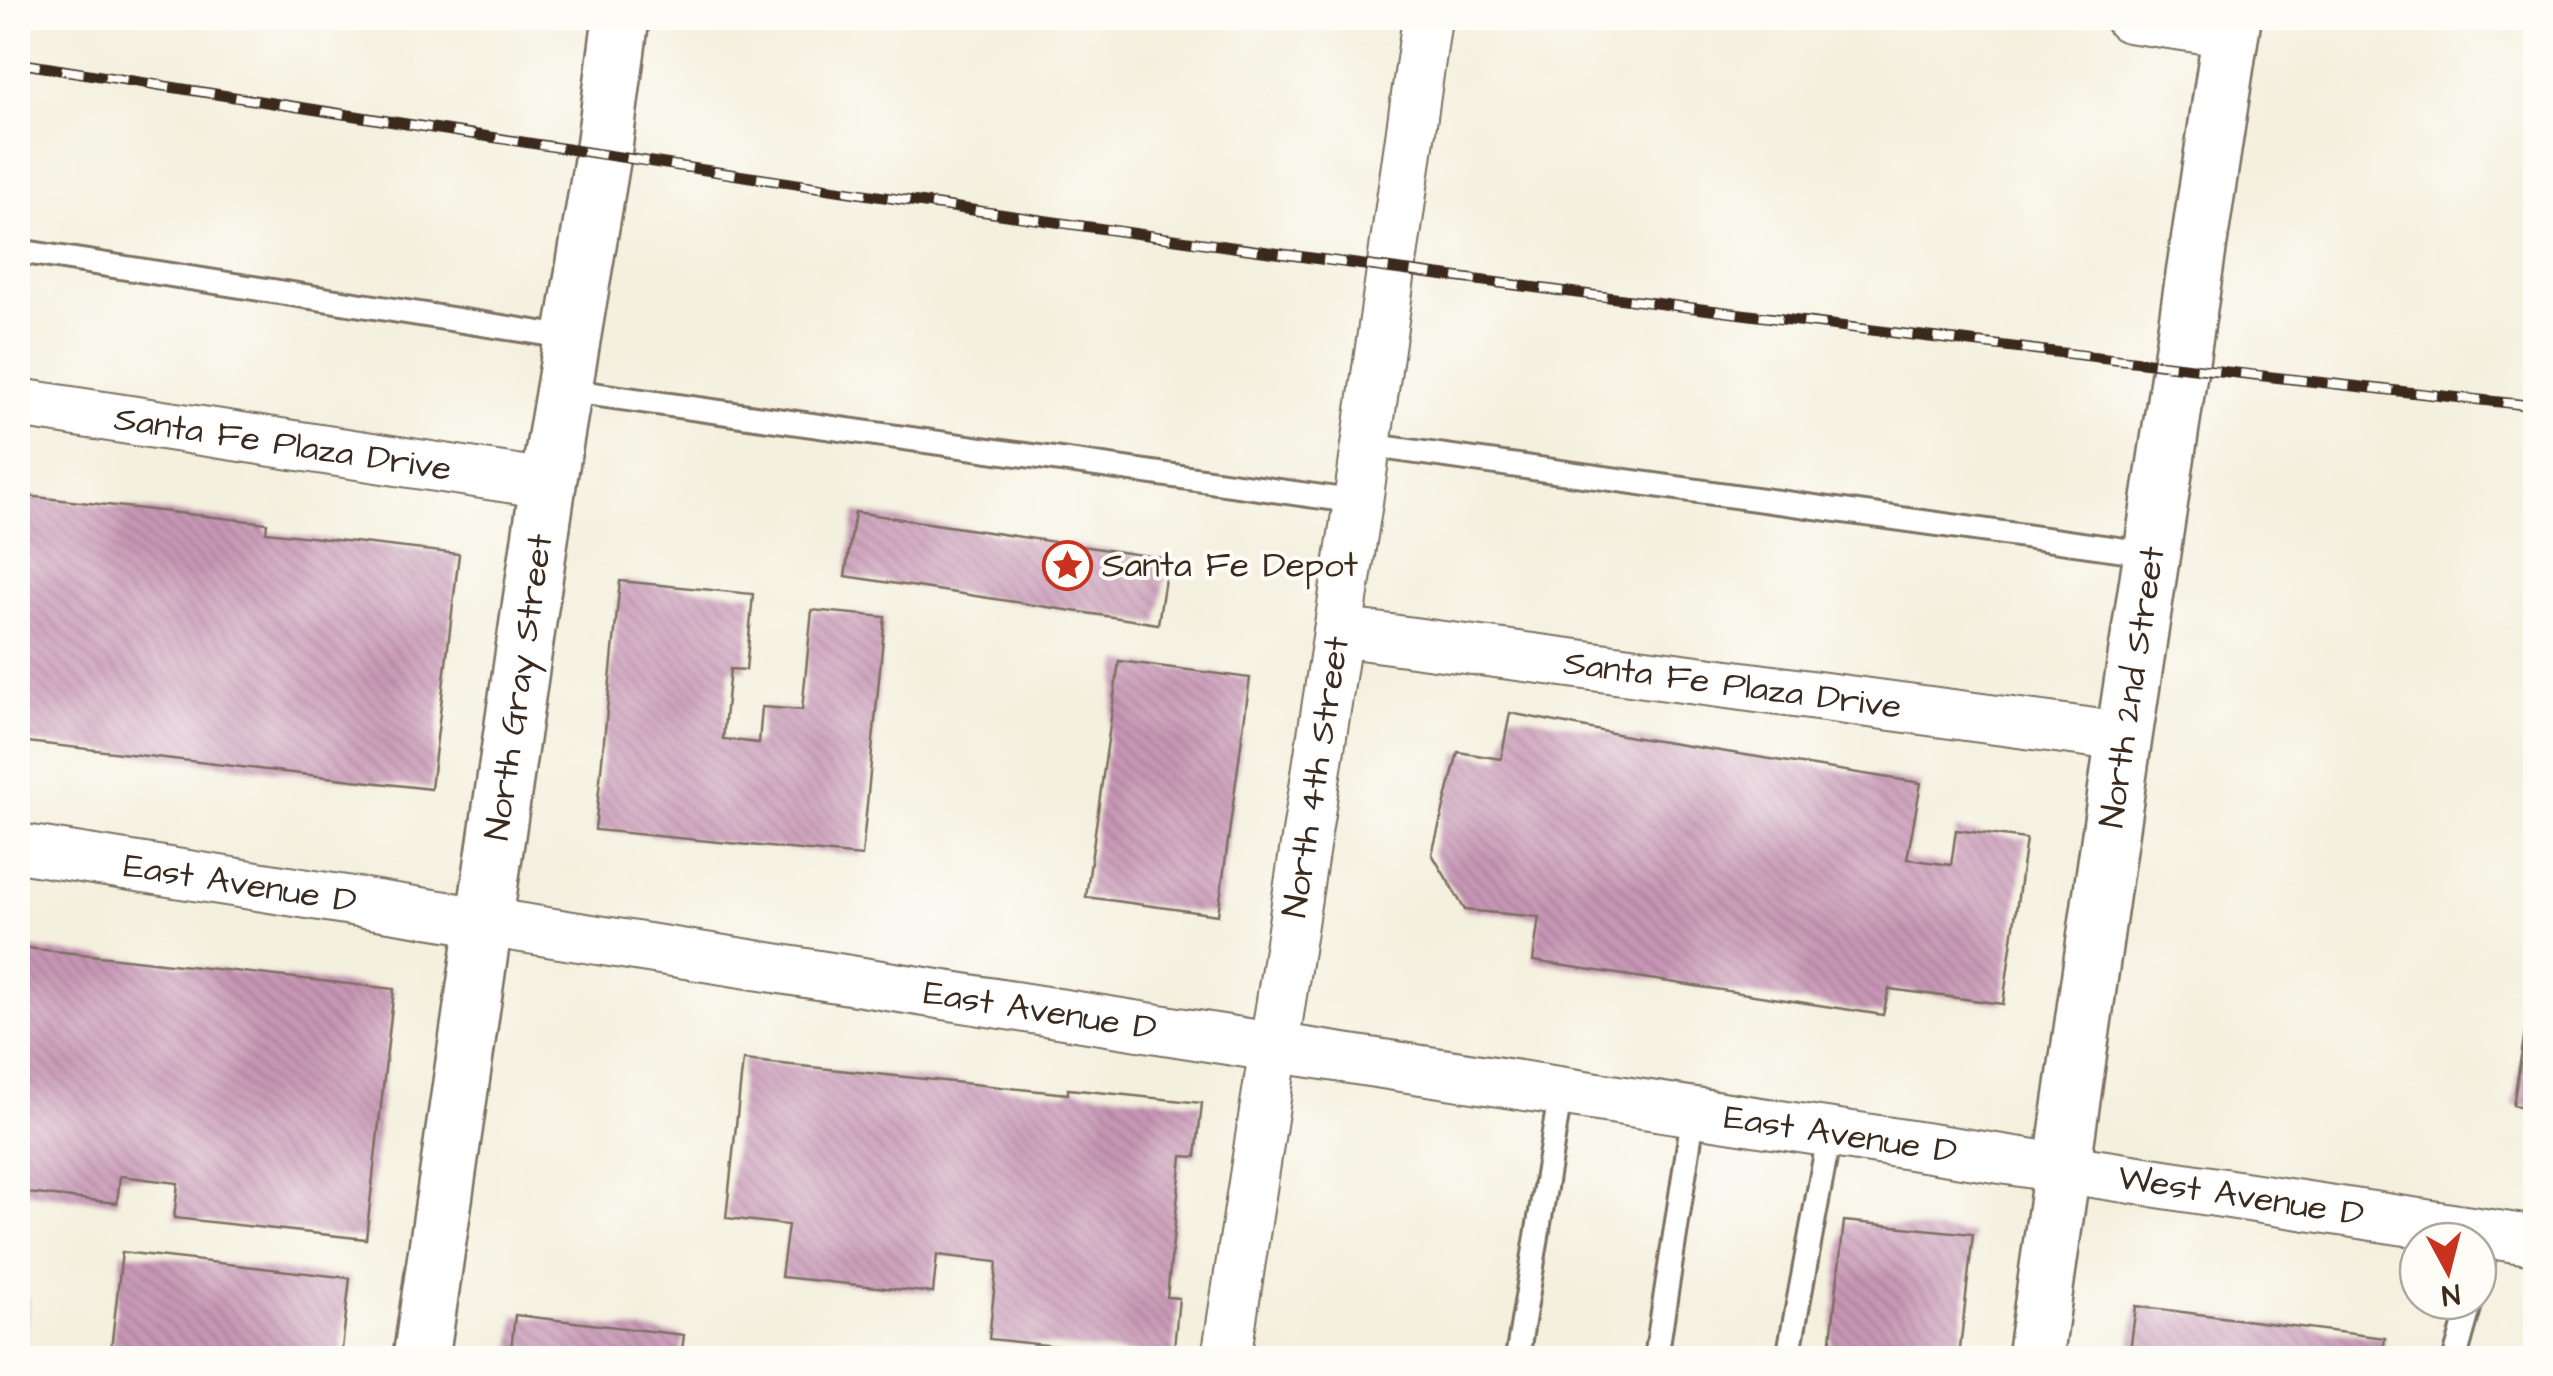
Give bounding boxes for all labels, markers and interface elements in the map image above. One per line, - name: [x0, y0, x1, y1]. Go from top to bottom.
- street label: Santa Fe Plaza Drive: [111, 394, 455, 493]
- street label: North Gray Street: [472, 531, 565, 843]
- place icon: Santa Fe Depot: [1041, 539, 1093, 591]
- place label: Santa Fe Depot: [1102, 541, 1358, 590]
- street label: North 2nd Street: [2087, 543, 2177, 831]
- street label: North 4th Street: [1270, 633, 1361, 921]
- street label: Santa Fe Plaza Drive: [1561, 638, 1904, 732]
- street label: East Avenue D: [120, 841, 360, 926]
- street label: East Avenue D: [920, 968, 1160, 1053]
- street label: East Avenue D: [1721, 1092, 1960, 1176]
- street label: West Avenue D: [2115, 1153, 2367, 1239]
- north arrow: [2398, 1221, 2498, 1321]
- text: N: [2439, 1274, 2462, 1315]

